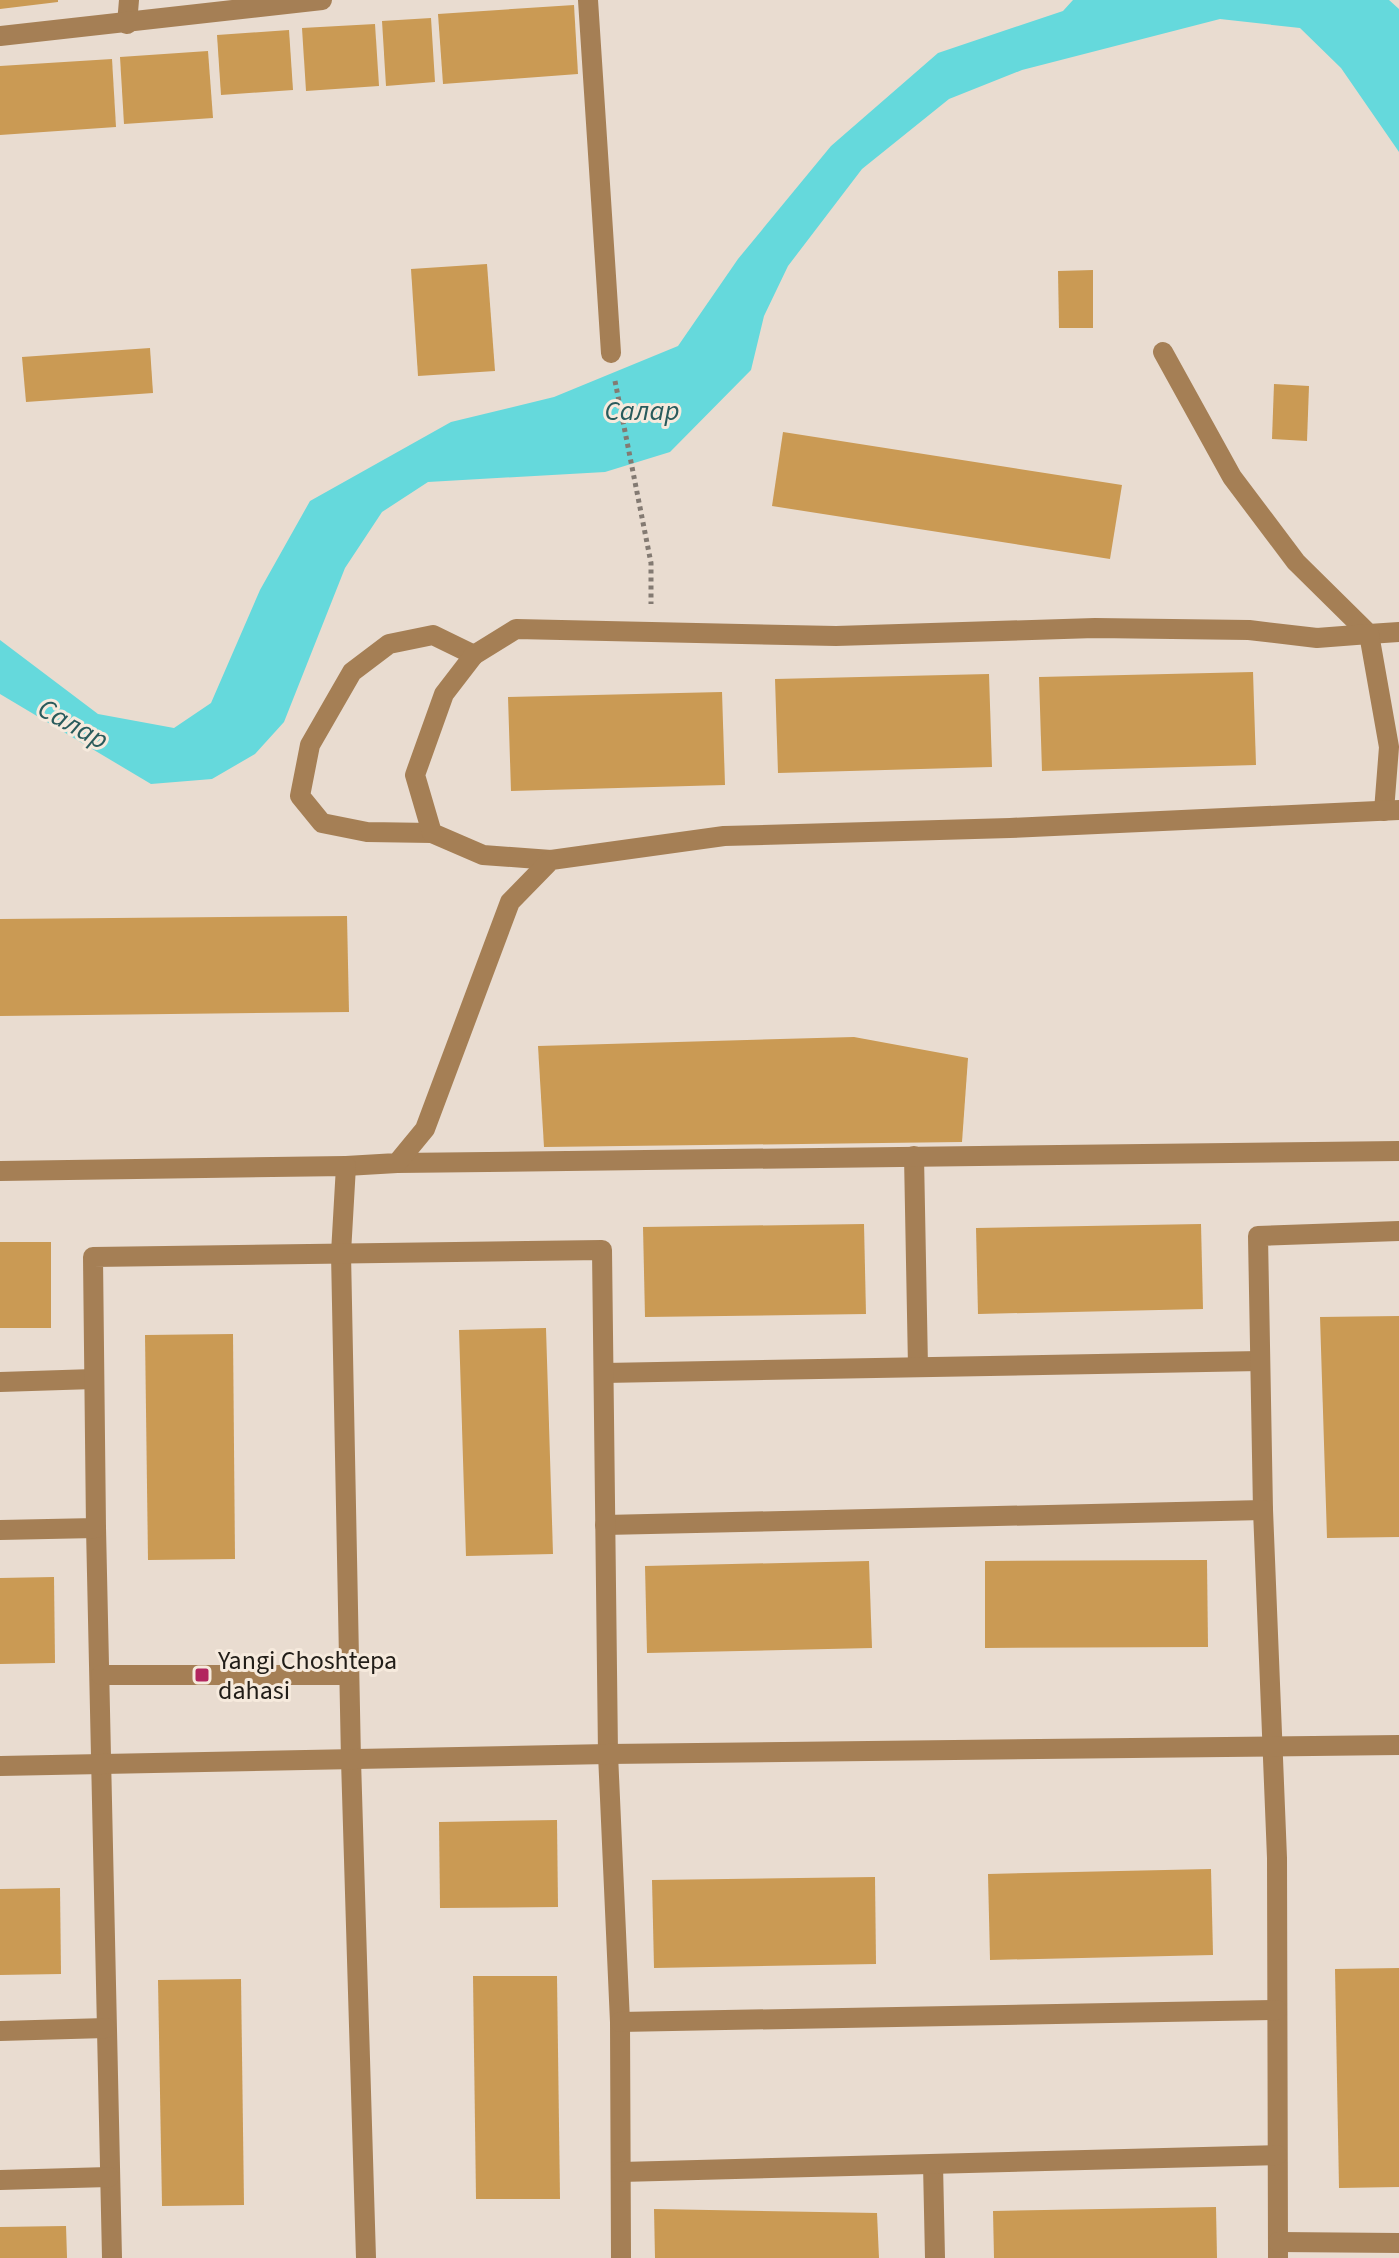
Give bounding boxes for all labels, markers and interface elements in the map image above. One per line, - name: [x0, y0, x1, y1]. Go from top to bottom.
- water label: Салар: [604, 391, 680, 431]
- water label: Салар: [30, 688, 116, 760]
- place label: Yangi Choshtepa dahasi: [217, 1642, 397, 1709]
- marker: Yangi Choshtepa dahasi: [193, 1666, 211, 1684]

